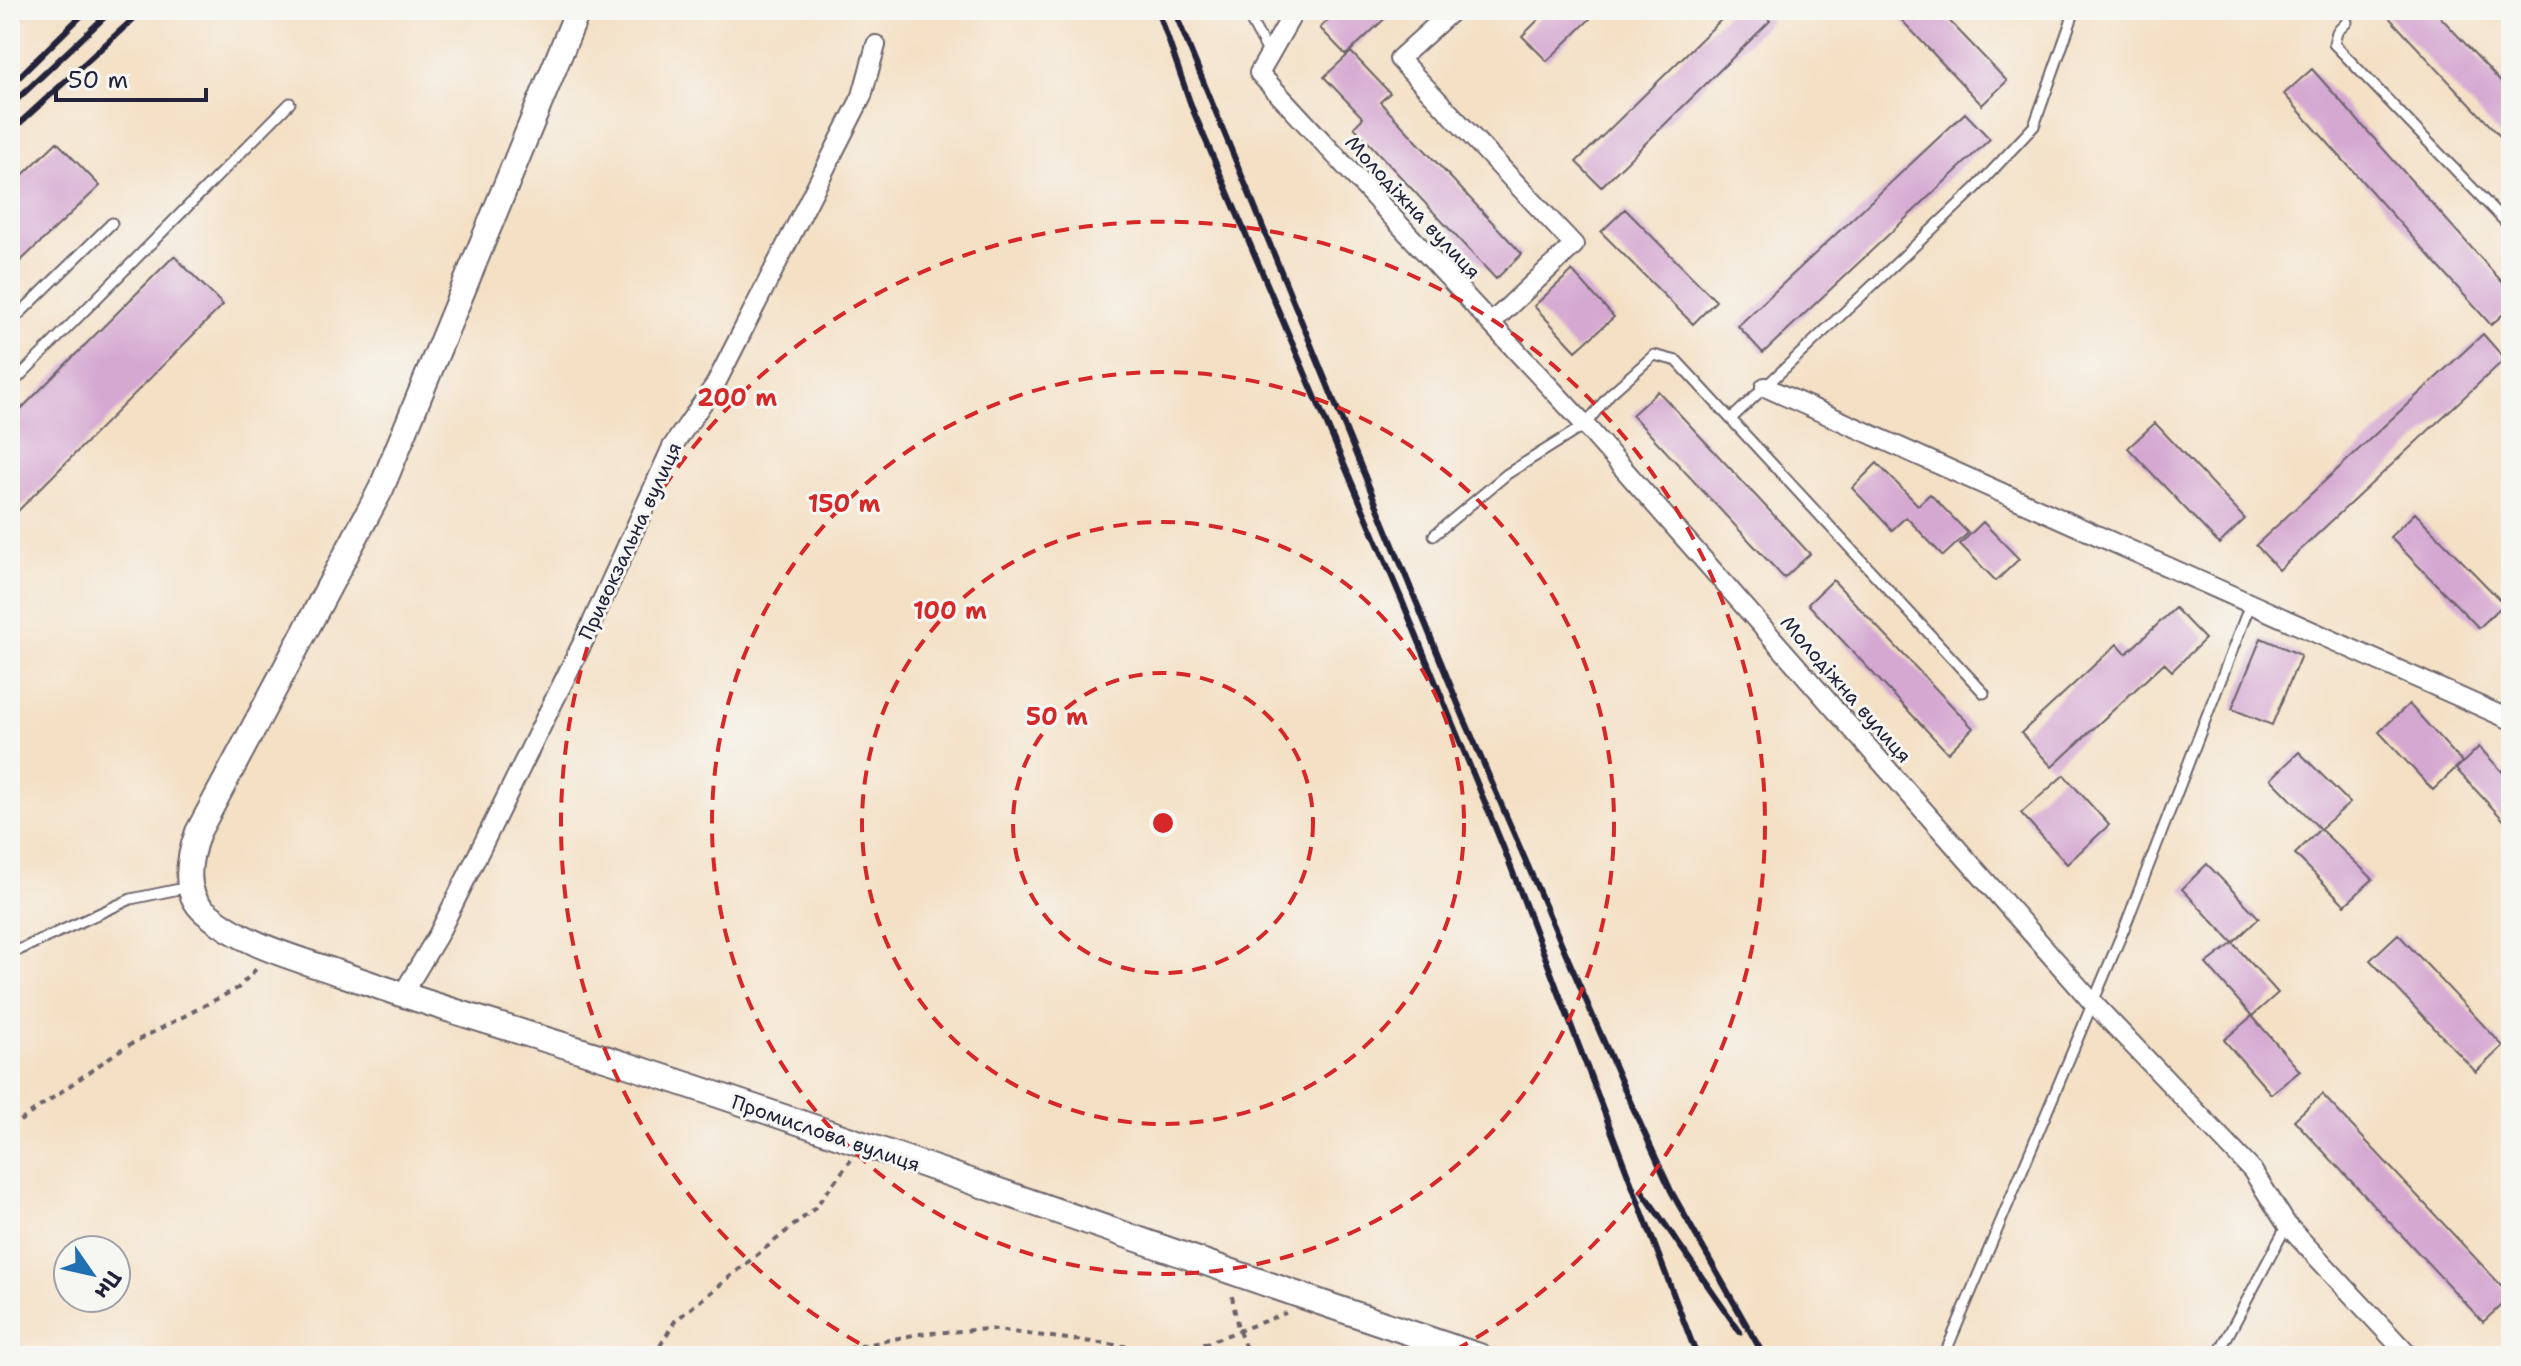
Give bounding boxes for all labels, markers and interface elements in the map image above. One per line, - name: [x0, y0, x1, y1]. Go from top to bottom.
- scale bar: [56, 52, 206, 102]
- text: 50 m: [68, 64, 128, 96]
- street label: Молодіжна вулиця: [1340, 130, 1486, 284]
- text: 200 m: [697, 382, 777, 414]
- street label: Привокзальна вулиця: [573, 438, 687, 644]
- text: 150 m: [808, 488, 880, 520]
- text: 100 m: [913, 595, 987, 627]
- street label: Молодіжна вулиця: [1775, 610, 1917, 768]
- text: 50 m: [1026, 701, 1088, 733]
- centre of rings: [1149, 809, 1177, 837]
- street label: Промислова вулиця: [728, 1089, 924, 1177]
- north arrow: [52, 1234, 132, 1314]
- text: Пн: [88, 1265, 128, 1305]

